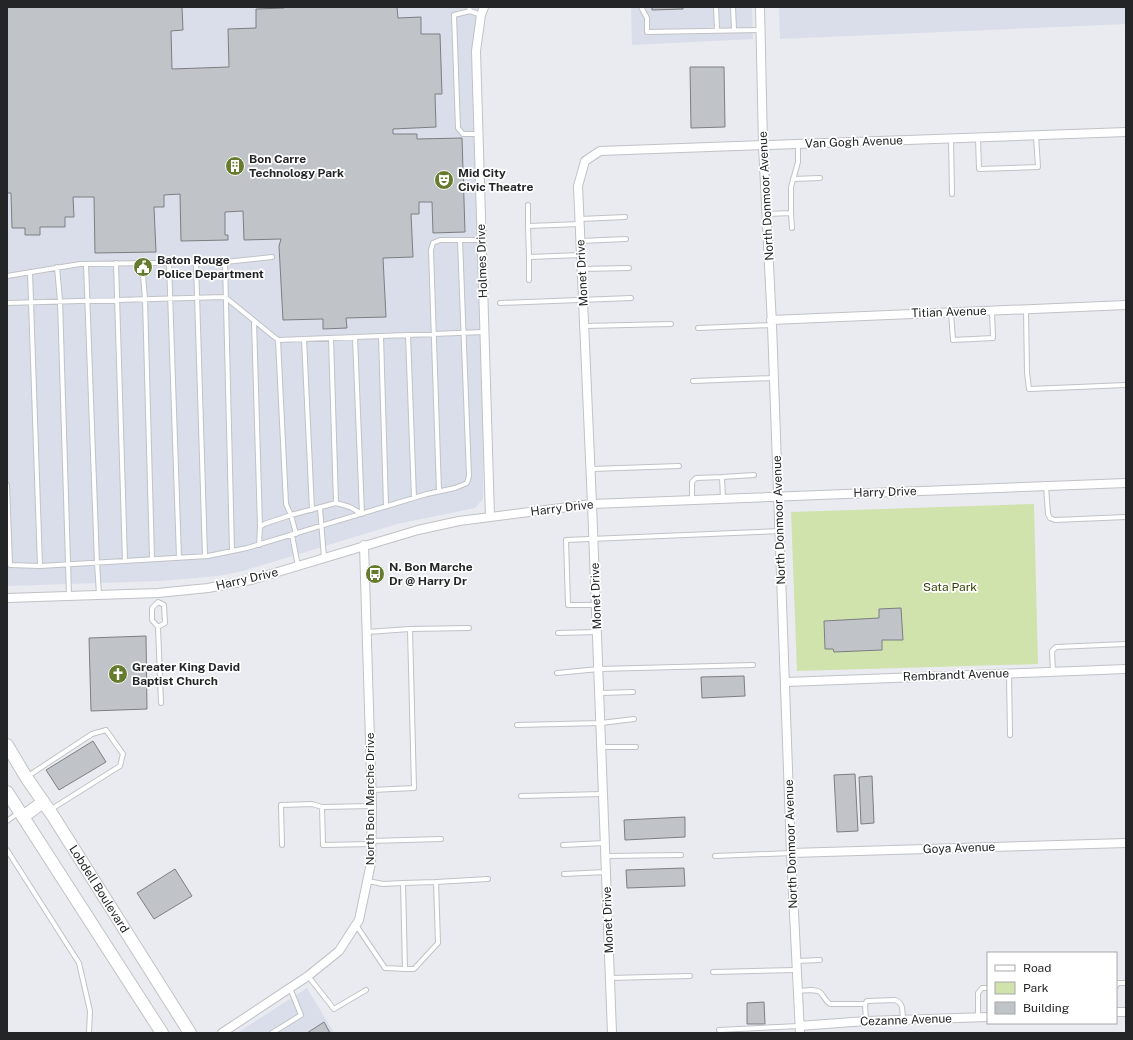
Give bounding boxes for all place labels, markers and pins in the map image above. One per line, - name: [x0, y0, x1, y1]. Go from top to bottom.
- place label: Bon Carre Technology Park: [249, 152, 344, 180]
- building icon: Bon Carre Technology Park: [224, 155, 246, 177]
- place label: Mid City Civic Theatre: [458, 166, 533, 194]
- theatre icon: Mid City Civic Theatre: [433, 169, 455, 191]
- place label: Baton Rouge Police Department: [157, 253, 264, 281]
- public building icon: Baton Rouge Police Department: [132, 256, 154, 278]
- place label: N. Bon Marche Dr @ Harry Dr: [389, 560, 473, 588]
- bus stop icon: N. Bon Marche Dr @ Harry Dr: [364, 563, 386, 585]
- place label: Greater King David Baptist Church: [132, 660, 240, 688]
- church icon: Greater King David Baptist Church: [107, 663, 129, 685]

